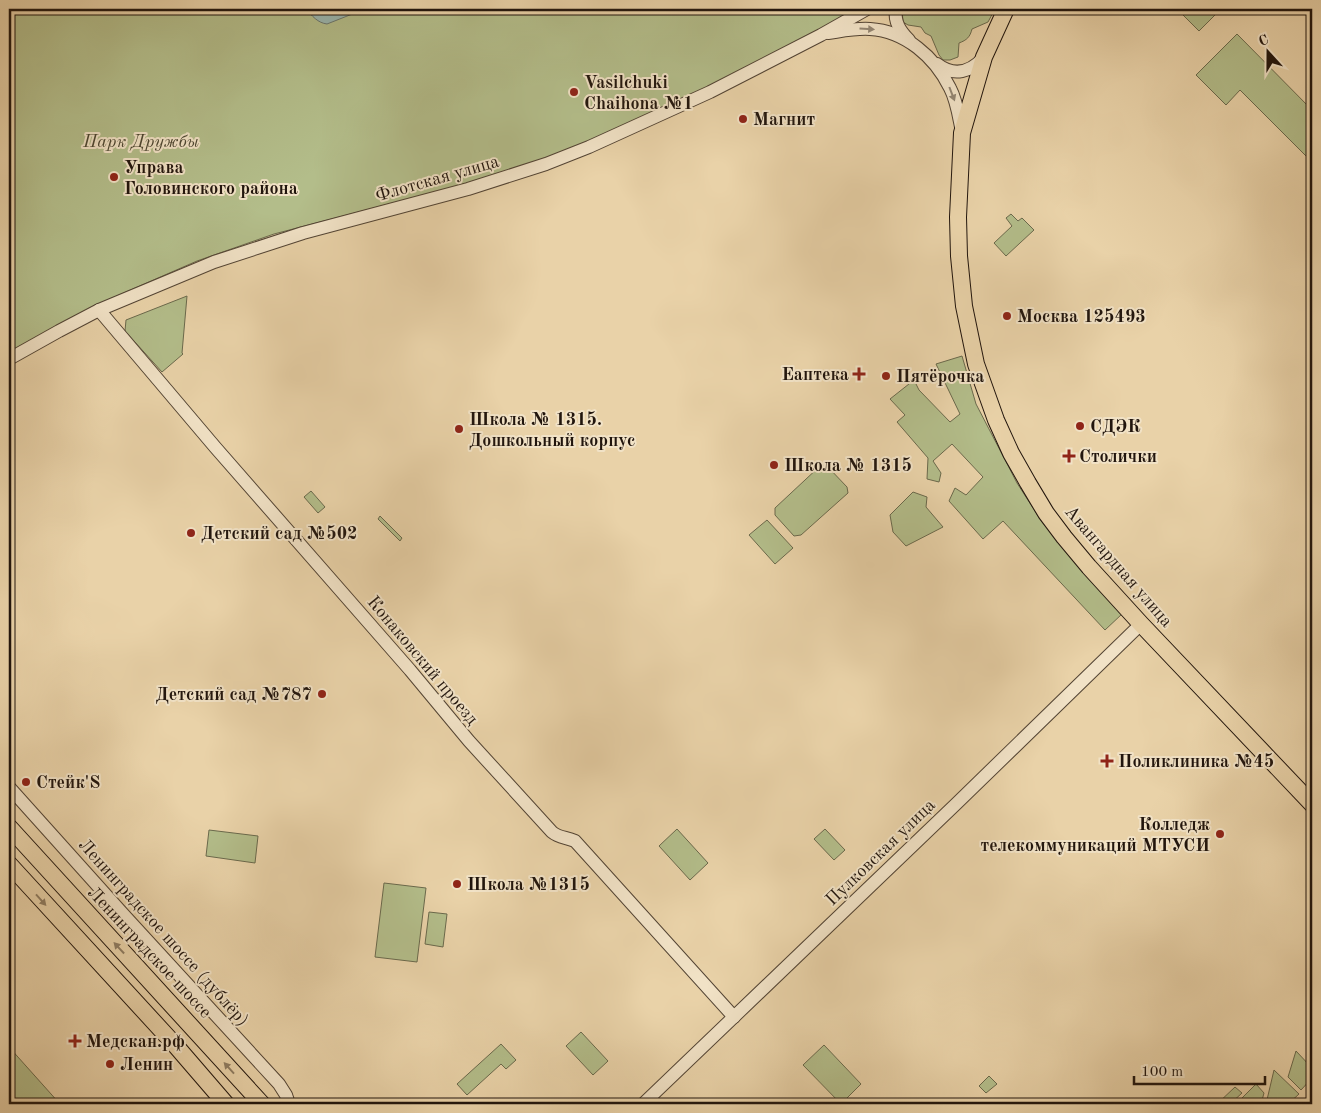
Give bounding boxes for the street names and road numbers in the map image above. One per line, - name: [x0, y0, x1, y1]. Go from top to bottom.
- street label: Флотская улица: [373, 153, 501, 205]
- street label: Авангардная улица: [1061, 503, 1176, 631]
- street label: Конаковский проезд: [363, 593, 481, 729]
- street label: Пулковская улица: [822, 796, 939, 909]
- street label: Ленинградское шоссе (дублёр): [74, 834, 254, 1030]
- street label: Ленинградское шоссе: [83, 882, 217, 1022]

